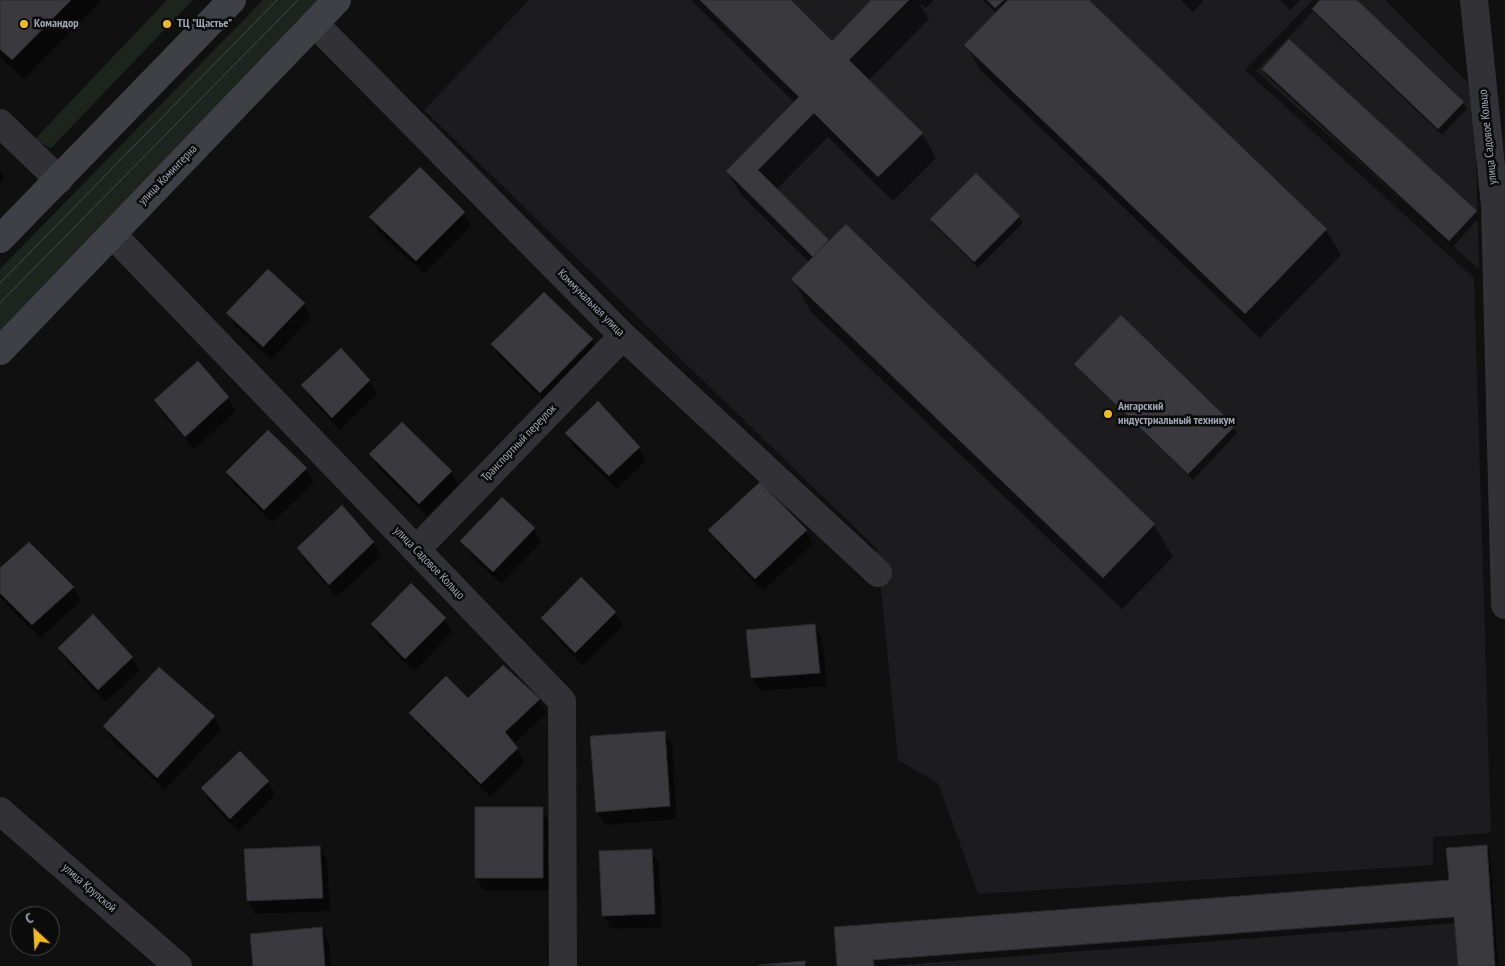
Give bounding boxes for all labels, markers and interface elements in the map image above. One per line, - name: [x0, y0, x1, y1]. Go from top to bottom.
- place label: Командор: [34, 17, 79, 31]
- place label: ТЦ "Щастье": [177, 17, 232, 31]
- marker: Командор: [18, 18, 30, 30]
- marker: ТЦ "Щастье": [161, 18, 173, 30]
- street label: улица Садовое Кольцо: [1476, 89, 1500, 185]
- street label: улица Коминтерна: [136, 142, 200, 208]
- street label: Коммунальная улица: [555, 267, 627, 339]
- place label: Ангарский индустриальный техникум: [1118, 400, 1235, 428]
- street label: Транспортный переулок: [478, 401, 560, 485]
- marker: Ангарский индустриальный техникум: [1102, 408, 1114, 420]
- street label: улица Садовое Кольцо: [391, 524, 467, 602]
- street label: улица Крупской: [59, 861, 119, 915]
- north arrow: [10, 906, 60, 956]
- text: С: [22, 909, 36, 928]

